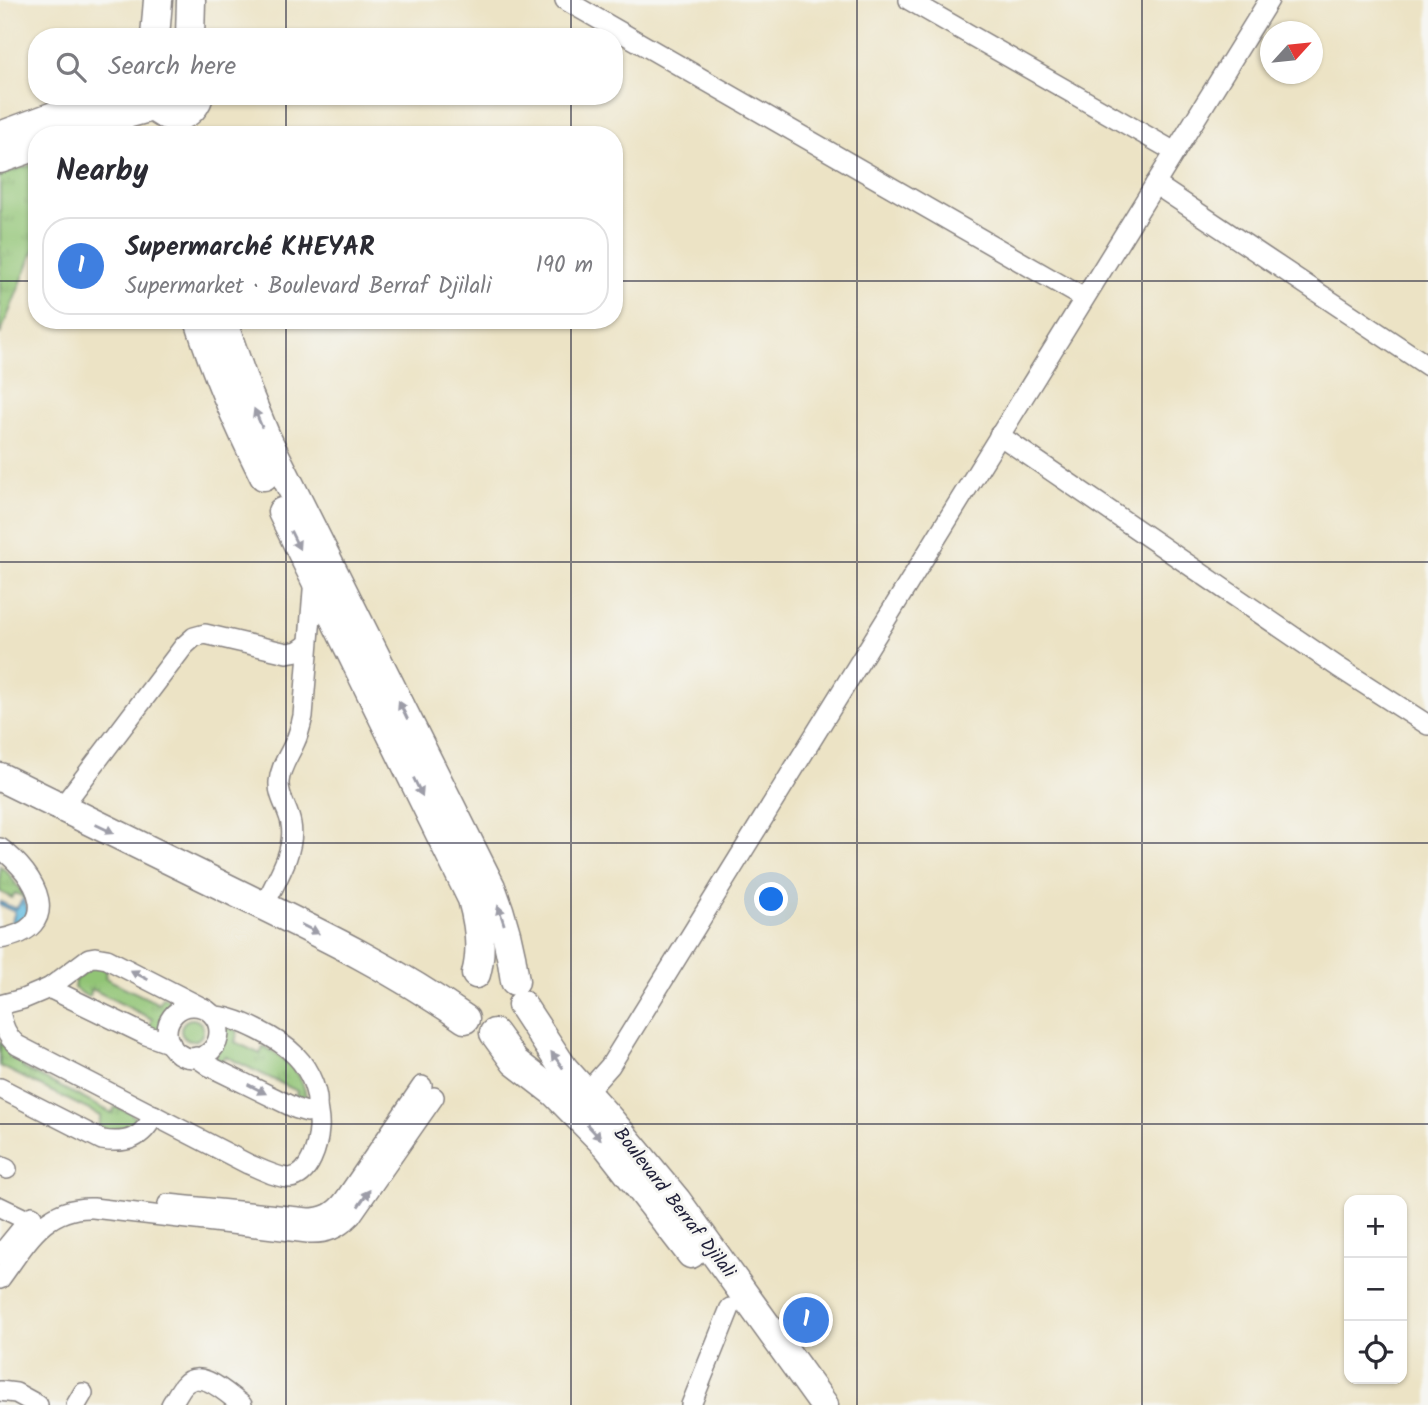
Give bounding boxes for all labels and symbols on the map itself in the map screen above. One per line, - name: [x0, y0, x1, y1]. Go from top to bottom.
- north arrow: [1260, 21, 1323, 84]
- one-way arrow: [252, 408, 264, 428]
- one-way arrow: [289, 530, 301, 550]
- one-way arrow: [397, 700, 408, 720]
- one-way arrow: [412, 777, 423, 797]
- one-way arrow: [95, 823, 115, 834]
- your location: [754, 882, 788, 916]
- one-way arrow: [495, 904, 506, 925]
- one-way arrow: [300, 923, 320, 934]
- one-way arrow: [129, 970, 149, 981]
- one-way arrow: [550, 1052, 565, 1070]
- one-way arrow: [247, 1083, 267, 1094]
- street label: Boulevard Berraf Djilali: [605, 1121, 744, 1286]
- one-way arrow: [585, 1123, 601, 1140]
- one-way arrow: [357, 1189, 371, 1207]
- pin: 1: [783, 1294, 829, 1346]

